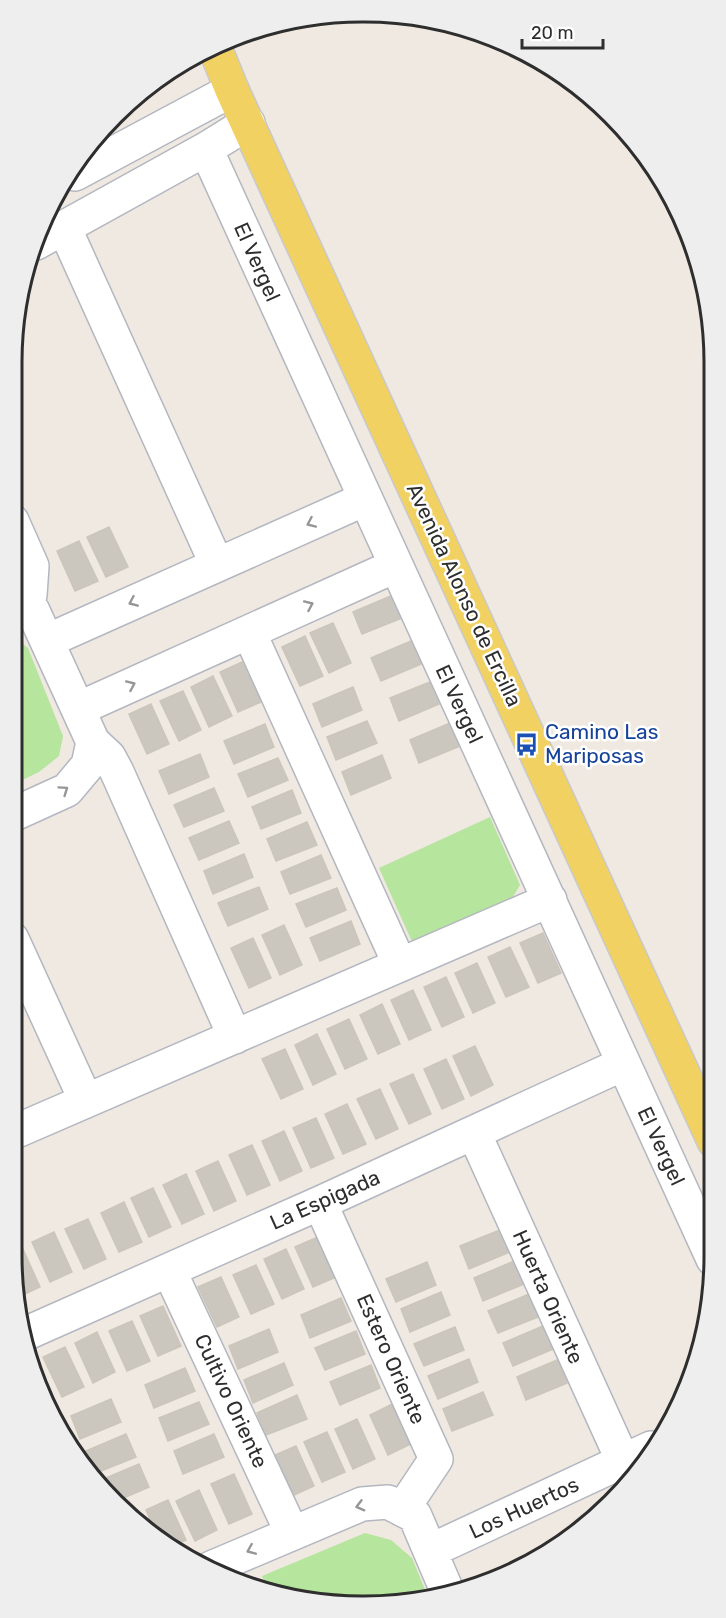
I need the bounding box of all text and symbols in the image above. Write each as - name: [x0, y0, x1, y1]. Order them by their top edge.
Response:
- scale bar: [522, 12, 603, 50]
- text: 20 m: [531, 22, 573, 44]
- street label: El Vergel: [229, 218, 286, 305]
- street label: Avenida Alonso de Ercilla: [402, 479, 527, 710]
- one-way arrow: [307, 515, 318, 527]
- one-way arrow: [129, 595, 140, 607]
- one-way arrow: [303, 600, 314, 612]
- street label: El Vergel: [430, 660, 489, 747]
- one-way arrow: [125, 680, 136, 692]
- place label: Camino Las Mariposas: [545, 719, 658, 768]
- bus stop icon: Camino Las Mariposas: [514, 731, 540, 757]
- one-way arrow: [58, 786, 69, 797]
- street label: El Vergel: [632, 1102, 691, 1189]
- street label: La Espigada: [266, 1164, 384, 1235]
- street label: Huerta Oriente: [508, 1226, 589, 1368]
- street label: Estero Oriente: [352, 1290, 431, 1428]
- street label: Cultivo Oriente: [189, 1330, 273, 1472]
- street label: Los Huertos: [465, 1471, 582, 1544]
- one-way arrow: [355, 1499, 366, 1511]
- one-way arrow: [247, 1543, 258, 1555]

